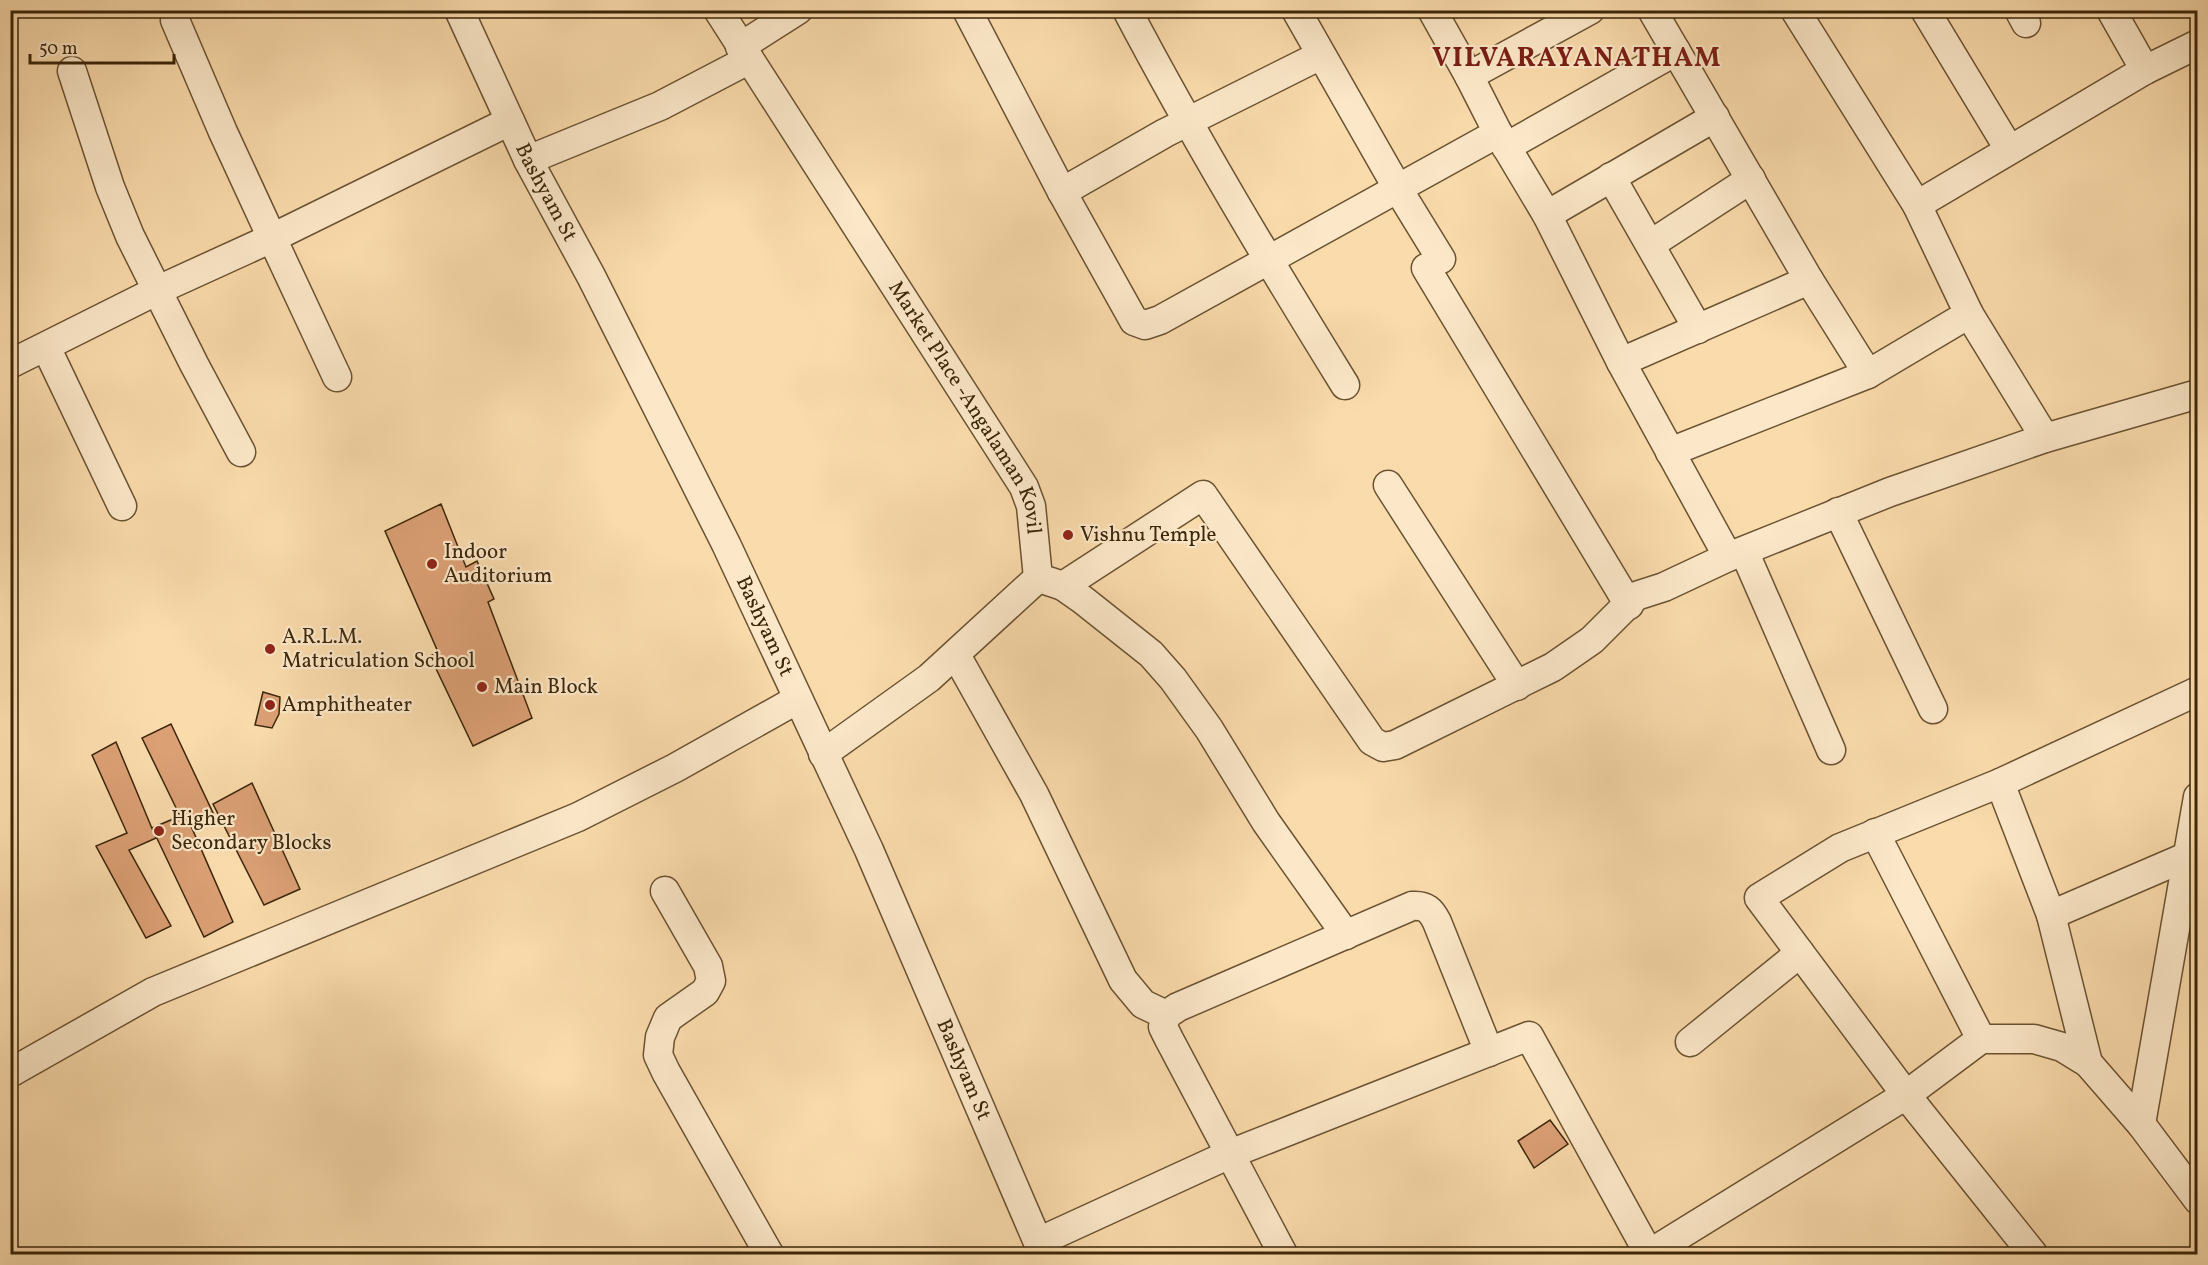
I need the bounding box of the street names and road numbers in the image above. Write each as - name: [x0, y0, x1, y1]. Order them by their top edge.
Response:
- street label: Bashyam St: [508, 138, 584, 247]
- street label: Market Place -Angalaman Kovil: [881, 276, 1048, 535]
- street label: Bashyam St: [728, 571, 800, 681]
- street label: Bashyam St: [929, 1014, 998, 1125]

